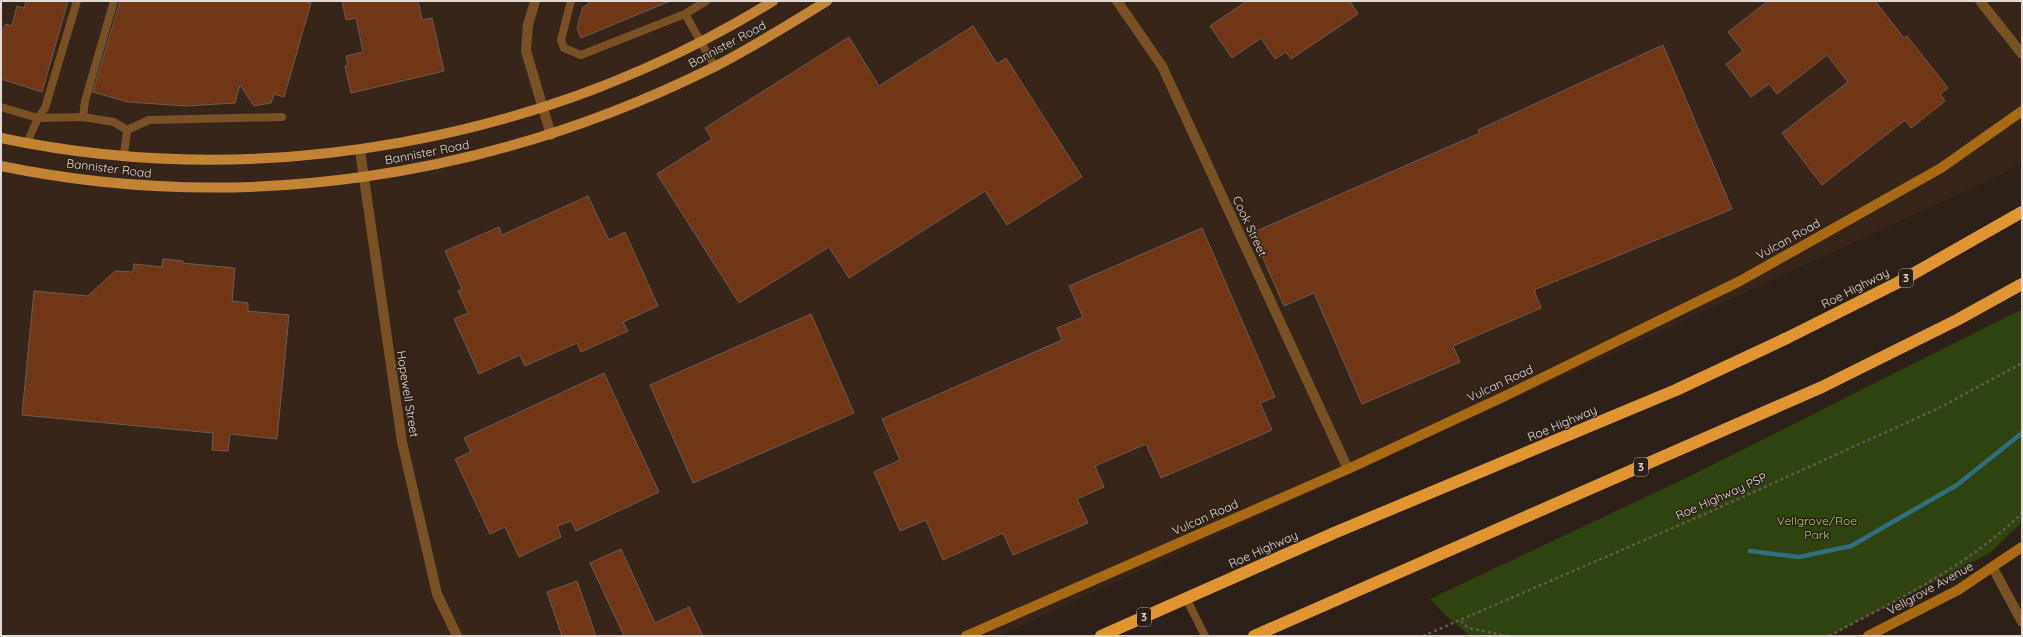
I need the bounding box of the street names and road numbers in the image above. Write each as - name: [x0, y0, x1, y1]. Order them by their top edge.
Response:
- street label: Bannister Road: [686, 17, 768, 71]
- street label: Bannister Road: [384, 136, 470, 168]
- street label: Bannister Road: [66, 155, 152, 181]
- street label: Cook Street: [1230, 193, 1270, 259]
- street label: Vulcan Road: [1753, 215, 1823, 263]
- street label: Roe Highway: [1819, 265, 1891, 311]
- road number: 3: [1899, 269, 1913, 287]
- street label: Hopewell Street: [394, 350, 422, 438]
- street label: Vulcan Road: [1465, 361, 1535, 405]
- street label: Roe Highway: [1525, 402, 1599, 444]
- road number: 3: [1634, 458, 1648, 476]
- street label: Roe Highway PSP: [1673, 469, 1769, 523]
- street label: Vulcan Road: [1170, 496, 1240, 538]
- street label: Roe Highway: [1226, 527, 1300, 571]
- street label: Vellgrove Avenue: [1884, 558, 1976, 618]
- road number: 3: [1137, 608, 1151, 626]

